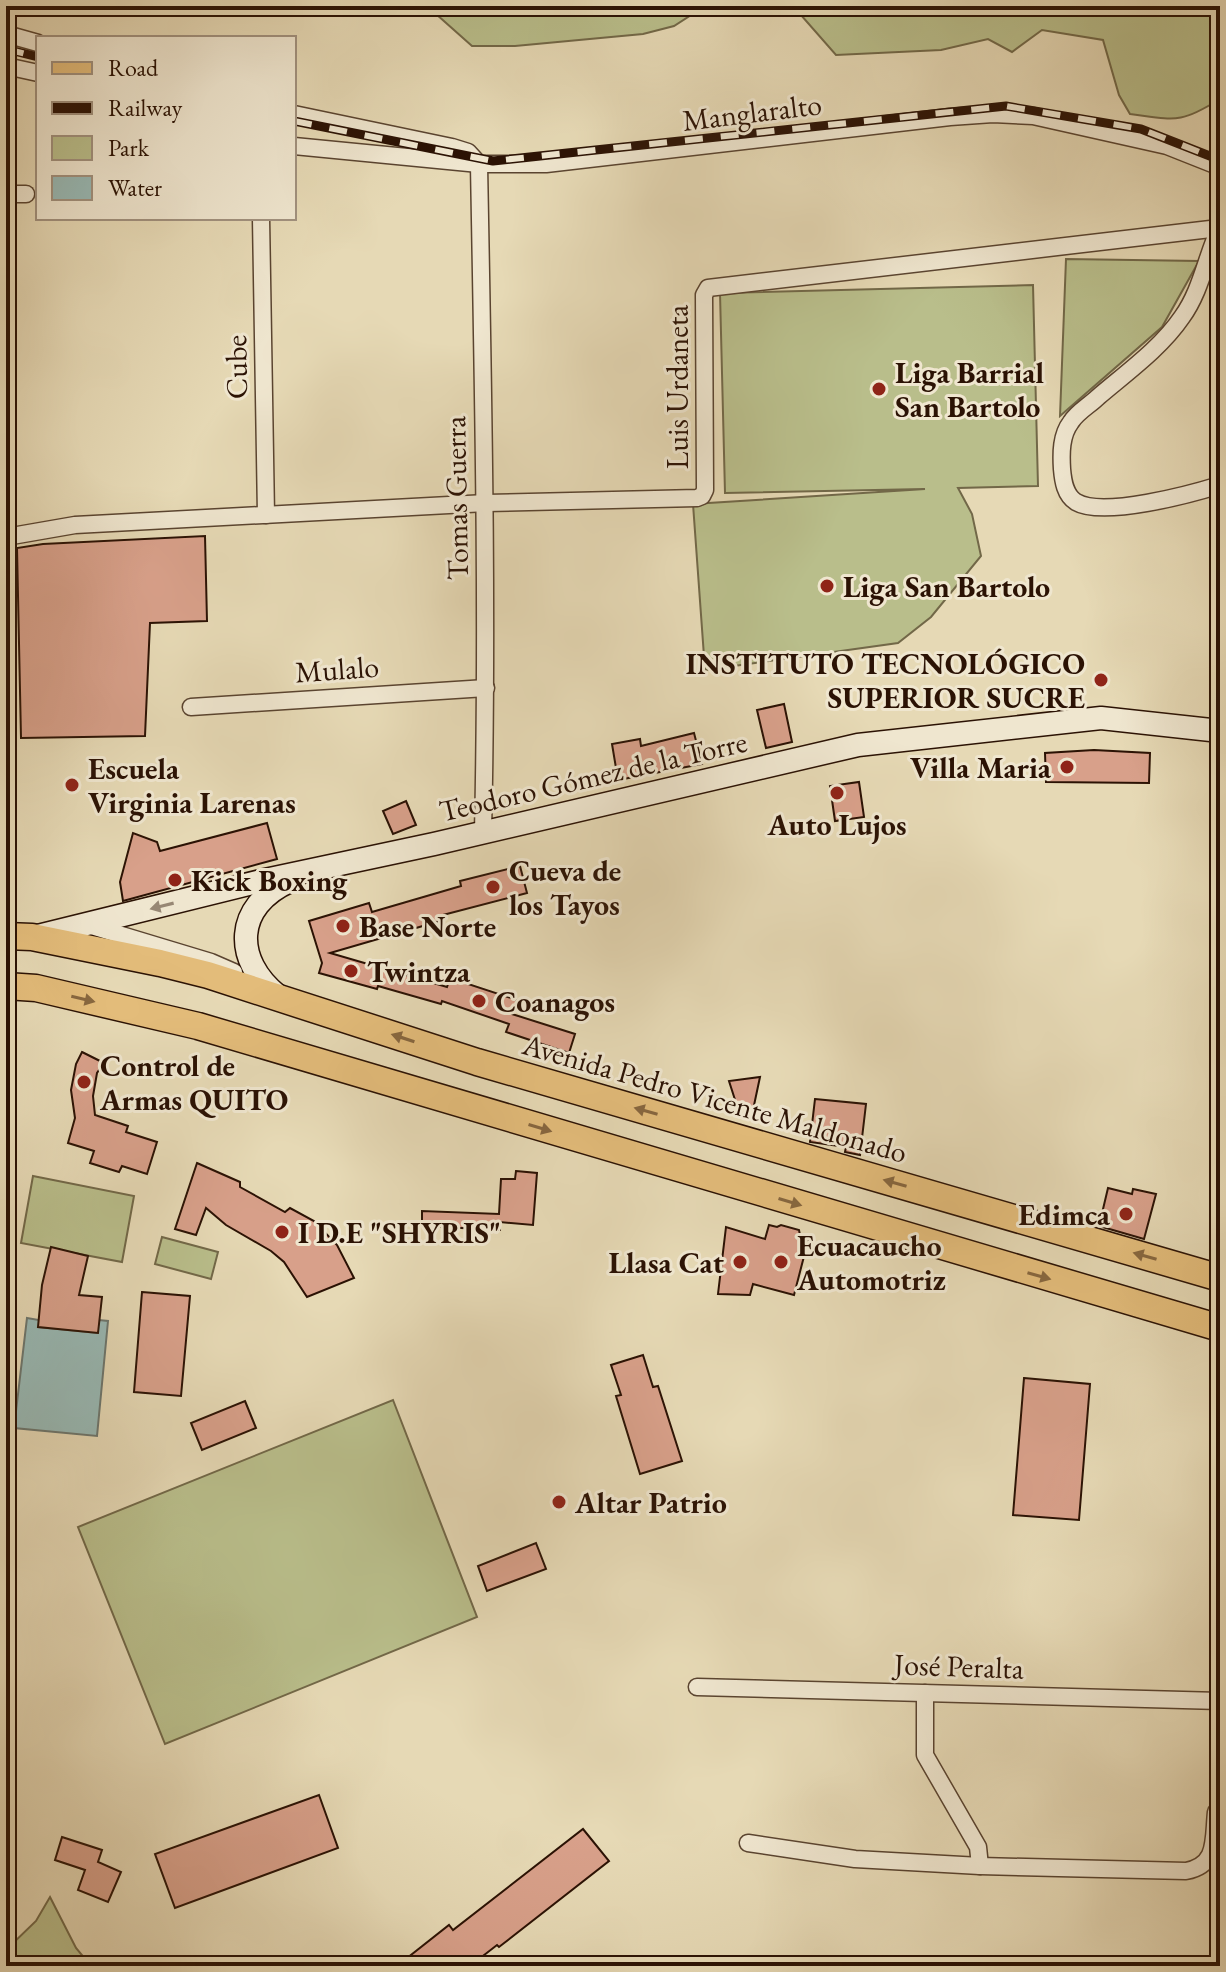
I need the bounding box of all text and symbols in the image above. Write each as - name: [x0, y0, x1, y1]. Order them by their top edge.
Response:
- legend: [36, 36, 296, 220]
- text: Road: [108, 52, 159, 83]
- street label: Manglaralto: [680, 84, 824, 140]
- text: Railway: [108, 92, 183, 123]
- text: Park: [108, 132, 150, 163]
- text: Water: [108, 172, 162, 203]
- street label: Luis Urdaneta: [658, 305, 697, 469]
- street label: Cube: [216, 335, 256, 399]
- place label: Liga Barrial San Bartolo: [895, 353, 1044, 426]
- marker: Liga Barrial San Bartolo: [870, 380, 888, 398]
- street label: Tomas Guerra: [435, 416, 477, 580]
- place label: Liga San Bartolo: [843, 567, 1050, 606]
- marker: Liga San Bartolo: [818, 577, 836, 595]
- place label: INSTITUTO TECNOLÓGICO SUPERIOR SUCRE: [686, 644, 1085, 717]
- street label: Mulalo: [294, 647, 380, 691]
- marker: INSTITUTO TECNOLÓGICO SUPERIOR SUCRE: [1092, 671, 1110, 689]
- street label: Teodoro Gómez de la Torre: [435, 722, 751, 830]
- place label: Villa Maria: [910, 748, 1052, 787]
- place label: Escuela Virginia Larenas: [88, 749, 296, 822]
- marker: Villa Maria: [1058, 758, 1076, 776]
- marker: Escuela Virginia Larenas: [63, 776, 81, 794]
- marker: Auto Lujos: [828, 784, 846, 802]
- place label: Auto Lujos: [766, 805, 907, 844]
- place label: Cueva de los Tayos: [509, 851, 621, 924]
- place label: Kick Boxing: [191, 861, 348, 900]
- marker: Kick Boxing: [166, 871, 184, 889]
- marker: Cueva de los Tayos: [484, 878, 502, 896]
- one-way arrow: [149, 900, 174, 912]
- place label: Base Norte: [359, 907, 496, 946]
- marker: Base Norte: [334, 917, 352, 935]
- place label: Twintza: [367, 952, 471, 991]
- marker: Twintza: [342, 962, 360, 980]
- place label: Coanagos: [495, 982, 615, 1021]
- marker: Coanagos: [470, 992, 488, 1010]
- one-way arrow: [70, 994, 95, 1006]
- street label: Avenida Pedro Vicente Maldonado: [517, 1024, 912, 1172]
- one-way arrow: [391, 1031, 415, 1043]
- place label: Control de Armas QUITO: [99, 1046, 288, 1119]
- marker: Control de Armas QUITO: [75, 1073, 93, 1091]
- one-way arrow: [633, 1104, 657, 1117]
- one-way arrow: [529, 1122, 553, 1135]
- one-way arrow: [883, 1177, 908, 1189]
- place label: Edimca: [1018, 1195, 1111, 1234]
- one-way arrow: [778, 1196, 802, 1209]
- marker: Edimca: [1117, 1205, 1135, 1223]
- place label: I D.E "SHYRIS": [298, 1213, 501, 1252]
- marker: I D.E "SHYRIS": [273, 1223, 291, 1241]
- place label: Ecuacaucho Automotriz: [796, 1226, 946, 1299]
- place label: Llasa Cat: [608, 1243, 725, 1282]
- one-way arrow: [1133, 1249, 1157, 1262]
- marker: Llasa Cat: [731, 1253, 749, 1271]
- marker: Ecuacaucho Automotriz: [772, 1253, 790, 1271]
- one-way arrow: [1027, 1270, 1052, 1282]
- place label: Altar Patrio: [574, 1483, 727, 1522]
- marker: Altar Patrio: [550, 1493, 568, 1511]
- street label: José Peralta: [890, 1644, 1025, 1688]

